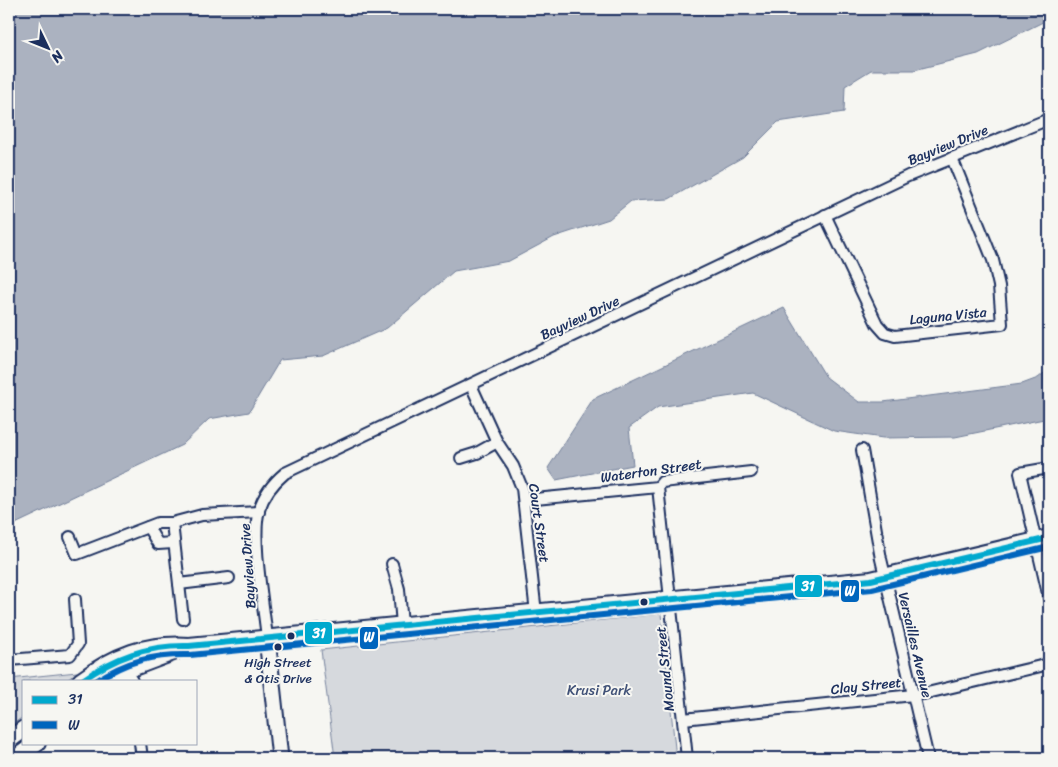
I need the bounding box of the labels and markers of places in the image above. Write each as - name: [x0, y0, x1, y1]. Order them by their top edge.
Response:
- unlabelled marker: [639, 597, 649, 607]
- unlabelled marker: [286, 631, 296, 641]
- marker: High Street & Otis Drive: [273, 642, 283, 652]
- place label: High Street & Otis Drive: [244, 651, 312, 690]

